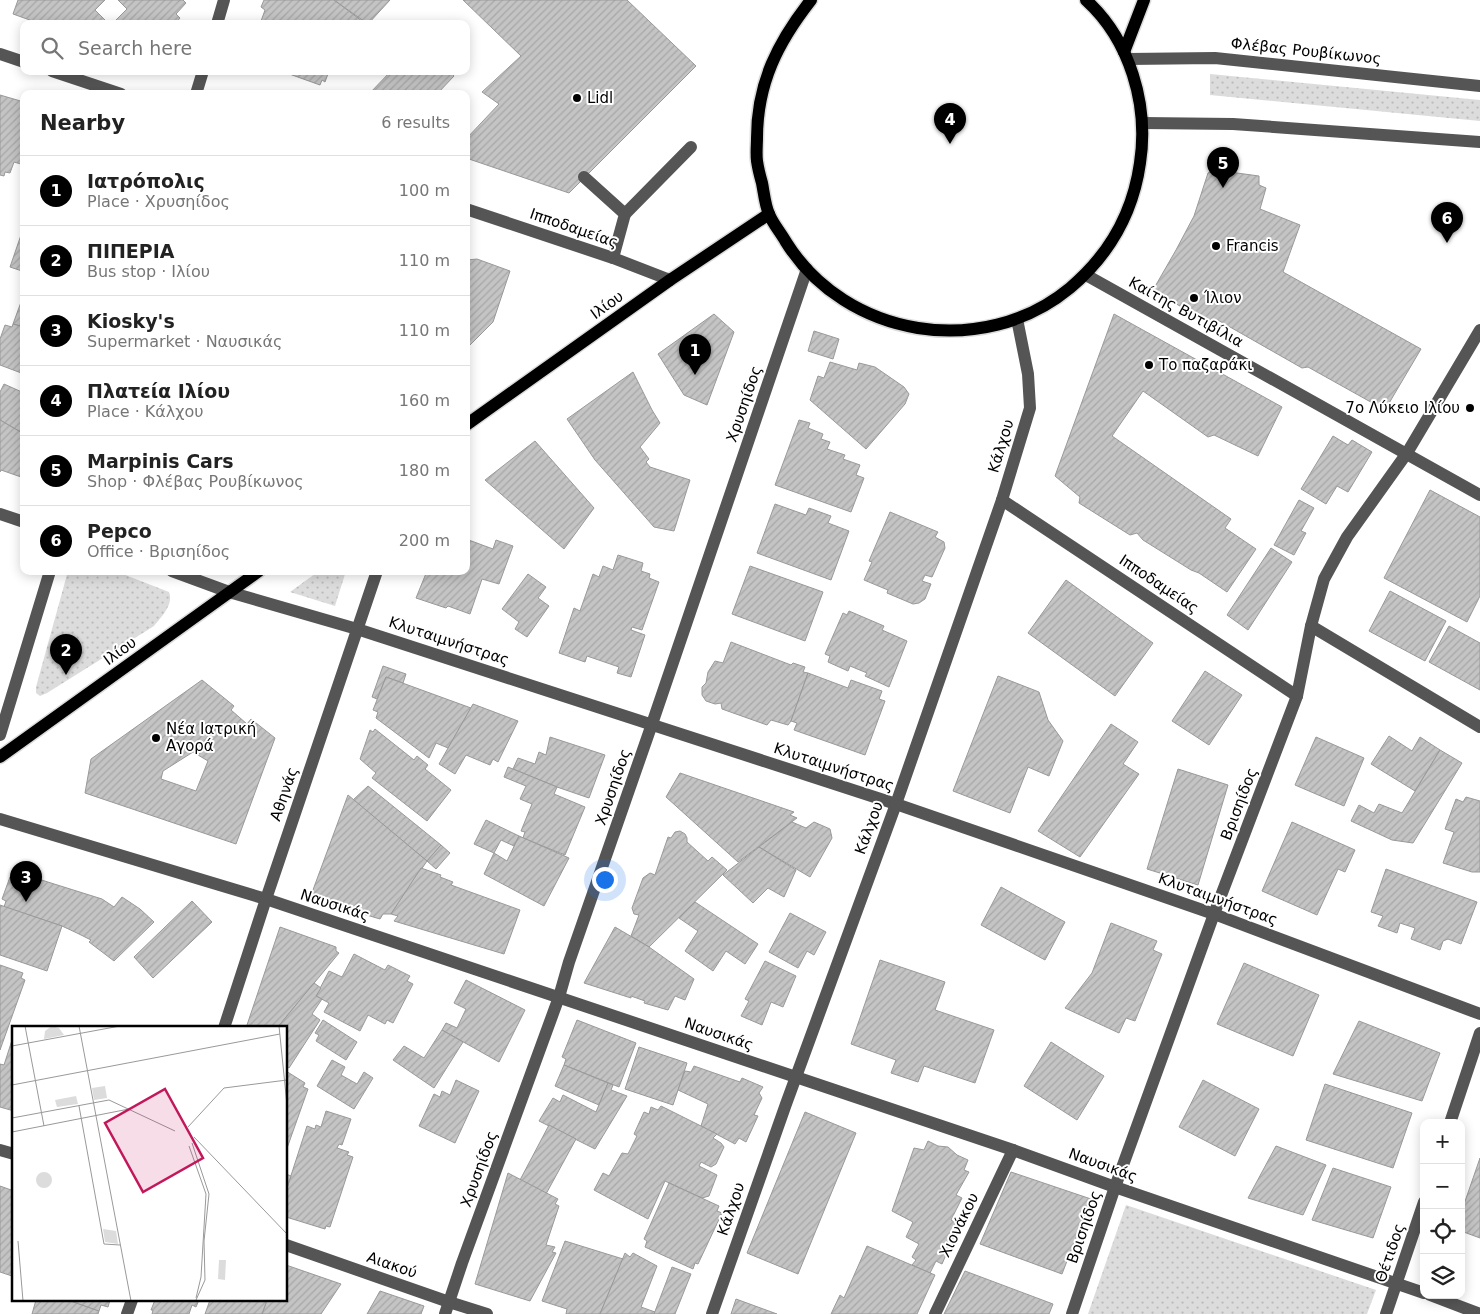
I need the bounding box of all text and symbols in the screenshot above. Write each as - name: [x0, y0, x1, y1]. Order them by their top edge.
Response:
- search box: [20, 20, 470, 75]
- icon: search: [38, 34, 66, 62]
- street label: Φλέβας Ρουβίκωνος: [1230, 34, 1382, 68]
- text: Search here: [78, 37, 192, 59]
- place label: Lidl: [587, 89, 613, 107]
- marker: Lidl: [571, 92, 583, 104]
- pin: 4: [934, 103, 966, 144]
- text: Nearby: [40, 111, 125, 135]
- text: 6 results: [381, 113, 450, 132]
- pin: 5: [1207, 147, 1239, 188]
- text: Ιατρόπολις: [87, 170, 205, 192]
- text: 1: [50, 181, 62, 200]
- text: 100 m: [399, 181, 450, 200]
- text: Place · Χρυσηίδος: [87, 192, 230, 211]
- pin: 6: [1431, 202, 1463, 243]
- street label: Ιπποδαμείας: [528, 204, 620, 252]
- place label: Francis: [1226, 237, 1279, 255]
- text: ΠΙΠΕΡΙΑ: [87, 240, 175, 262]
- marker: Francis: [1210, 240, 1222, 252]
- text: 2: [50, 251, 62, 270]
- text: 110 m: [399, 251, 450, 270]
- text: Bus stop · Ιλίου: [87, 262, 210, 281]
- street label: Καίτης Βυτιβίλια: [1125, 273, 1247, 351]
- street label: Ιλίου: [587, 287, 627, 323]
- place label: Ίλιον: [1203, 289, 1242, 307]
- marker: Ίλιον: [1188, 292, 1200, 304]
- text: Kiosky's: [87, 310, 175, 332]
- text: 3: [50, 321, 62, 340]
- text: 110 m: [399, 321, 450, 340]
- text: Supermarket · Ναυσικάς: [87, 332, 282, 351]
- pin: 1: [679, 334, 711, 375]
- place label: Το παζαράκι: [1158, 356, 1252, 374]
- marker: Το παζαράκι: [1143, 359, 1155, 371]
- street label: Χρυσηίδος: [723, 363, 765, 445]
- text: Πλατεία Ιλίου: [87, 380, 230, 402]
- text: 4: [50, 391, 62, 410]
- text: 160 m: [399, 391, 450, 410]
- place label: 7ο Λύκειο Ιλίου: [1345, 399, 1460, 417]
- text: Place · Κάλχου: [87, 402, 204, 421]
- marker: 7ο Λύκειο Ιλίου: [1464, 402, 1476, 414]
- street label: Κάλχου: [984, 417, 1018, 475]
- text: Marpinis Cars: [87, 450, 234, 472]
- text: 5: [50, 461, 62, 480]
- text: 180 m: [399, 461, 450, 480]
- text: Shop · Φλέβας Ρουβίκωνος: [87, 472, 304, 491]
- text: Pepco: [87, 520, 152, 542]
- text: 6: [50, 531, 62, 550]
- text: 200 m: [399, 531, 450, 550]
- text: Office · Βρισηίδος: [87, 542, 230, 561]
- street label: Ιπποδαμείας: [1116, 551, 1202, 617]
- street label: Κλυταιμνήστρας: [387, 613, 511, 669]
- street label: Ιλίου: [100, 633, 140, 669]
- pin: 2: [50, 634, 82, 675]
- place label: Νέα Ιατρική Αγορά: [166, 720, 256, 755]
- marker: Νέα Ιατρική Αγορά: [150, 732, 162, 744]
- street label: Κλυταιμνήστρας: [772, 739, 896, 795]
- street label: Χρυσηίδος: [592, 746, 634, 828]
- street label: Αθηνάς: [266, 765, 302, 823]
- street label: Βρισηίδος: [1217, 765, 1261, 843]
- street label: Κάλχου: [851, 799, 887, 857]
- pin: 3: [10, 861, 42, 902]
- your location: [592, 867, 618, 893]
- street label: Κλυταιμνήστρας: [1156, 869, 1280, 929]
- street label: Ναυσικάς: [298, 885, 372, 925]
- street label: Ναυσικάς: [682, 1014, 756, 1054]
- inset map: [12, 1026, 288, 1302]
- map controls: [1420, 1119, 1465, 1299]
- button: +: [1420, 1119, 1465, 1164]
- street label: Χρυσηίδος: [457, 1128, 501, 1210]
- street label: Ναυσικάς: [1066, 1144, 1140, 1186]
- button: −: [1420, 1164, 1465, 1209]
- street label: Κάλχου: [714, 1180, 748, 1238]
- street label: Βρισηίδος: [1063, 1188, 1105, 1266]
- street label: Χιονάκου: [936, 1190, 982, 1260]
- button: locate: [1420, 1209, 1465, 1254]
- street label: Θέτιδος: [1372, 1221, 1408, 1285]
- street label: Αιακού: [365, 1248, 419, 1282]
- button: layers: [1420, 1254, 1465, 1299]

